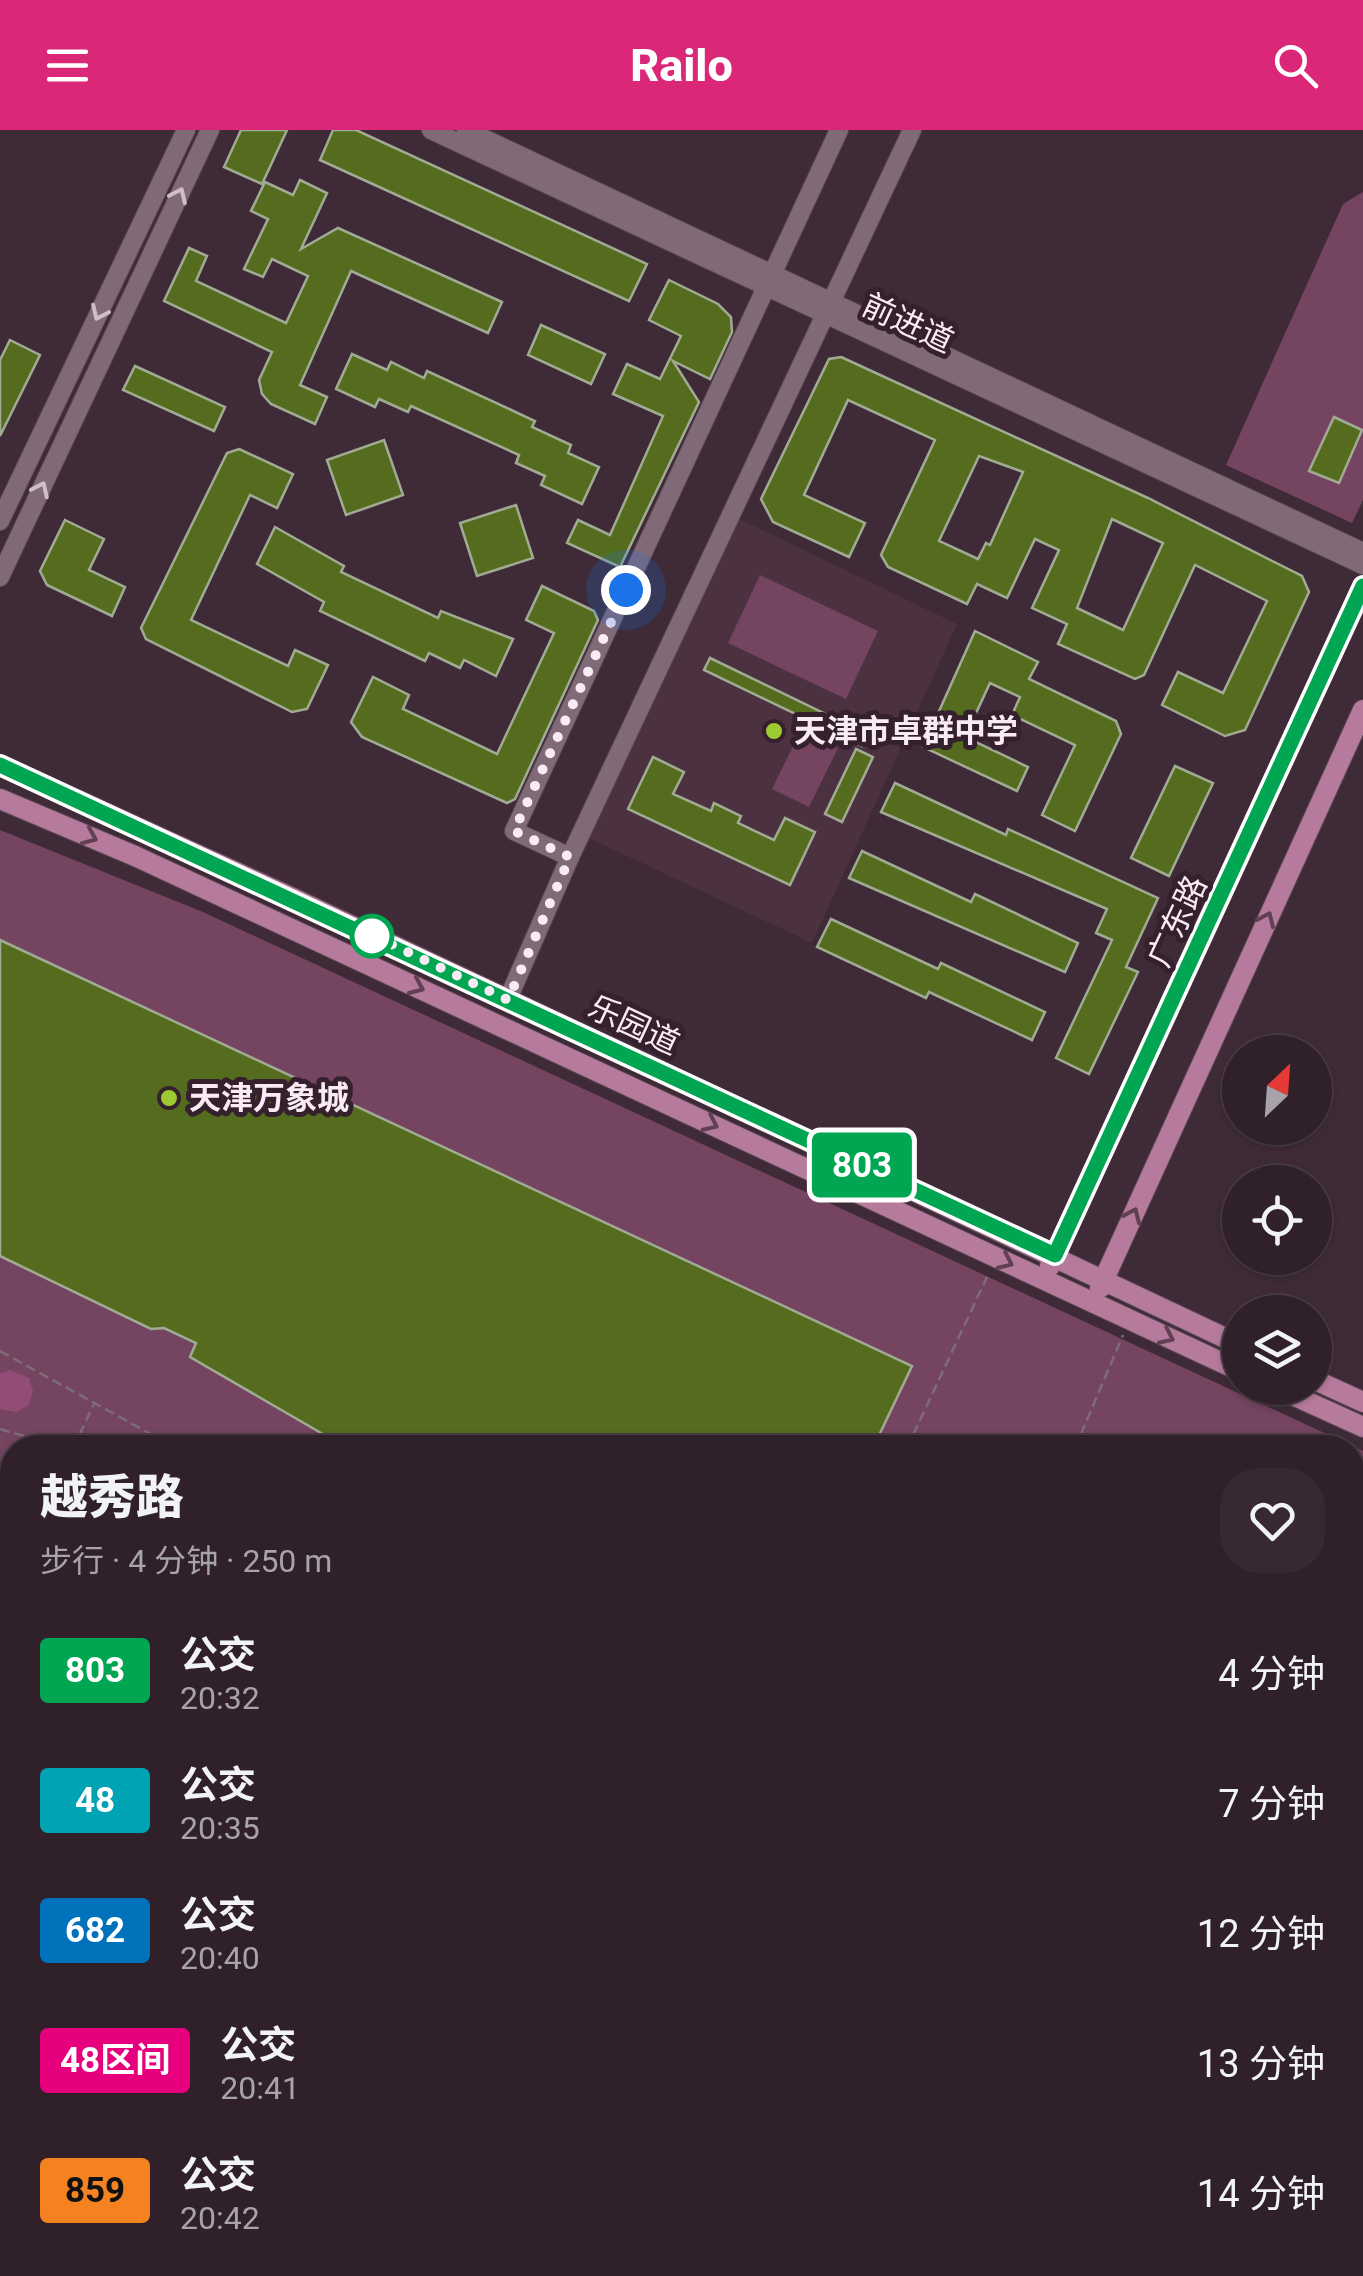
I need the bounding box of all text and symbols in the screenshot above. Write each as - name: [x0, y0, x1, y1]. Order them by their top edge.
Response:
- icon: menu: [40, 38, 95, 93]
- icon: search: [1268, 38, 1323, 93]
- text: Railo: [630, 39, 733, 92]
- one-way arrow: [167, 187, 187, 205]
- street label: 前进道: [856, 285, 960, 361]
- one-way arrow: [91, 303, 111, 321]
- one-way arrow: [29, 481, 49, 499]
- your location: [601, 565, 651, 615]
- place label: 天津市卓群中学: [794, 712, 1018, 750]
- marker: 天津市卓群中学: [763, 720, 785, 742]
- one-way arrow: [80, 825, 98, 845]
- street label: 广东路: [1139, 869, 1215, 973]
- one-way arrow: [1255, 911, 1275, 929]
- unlabelled marker: [351, 915, 393, 957]
- one-way arrow: [407, 975, 425, 995]
- street label: 乐园道: [582, 987, 686, 1063]
- north arrow: [1222, 1035, 1332, 1145]
- map controls: [1222, 1035, 1332, 1405]
- place label: 天津万象城: [189, 1079, 349, 1117]
- marker: 天津万象城: [158, 1087, 180, 1109]
- one-way arrow: [701, 1112, 719, 1132]
- line badge: 803: [804, 1132, 920, 1198]
- text: 803: [832, 1145, 892, 1186]
- button: locate: [1222, 1165, 1332, 1275]
- one-way arrow: [1121, 1207, 1141, 1225]
- one-way arrow: [996, 1250, 1014, 1270]
- button: layers: [1222, 1295, 1332, 1405]
- one-way arrow: [1156, 1325, 1174, 1345]
- button: heart: [1220, 1468, 1325, 1573]
- text: 越秀路: [40, 1469, 184, 1526]
- text: 步行 · 4 分钟 · 250 m: [40, 1542, 332, 1580]
- text: 公交: [180, 1633, 256, 1677]
- text: 803: [65, 1650, 125, 1691]
- text: 4 分钟: [1218, 1652, 1325, 1696]
- text: 20:32: [180, 1679, 260, 1717]
- text: 公交: [180, 1763, 256, 1807]
- text: 48: [75, 1780, 115, 1821]
- text: 7 分钟: [1218, 1782, 1325, 1826]
- text: 20:35: [180, 1809, 260, 1847]
- text: 公交: [180, 1893, 256, 1937]
- text: 682: [65, 1910, 125, 1951]
- text: 12 分钟: [1197, 1912, 1325, 1956]
- text: 20:40: [180, 1939, 260, 1977]
- text: 公交: [220, 2023, 296, 2067]
- text: 48区间: [60, 2040, 170, 2081]
- text: 13 分钟: [1197, 2042, 1325, 2086]
- text: 20:41: [220, 2069, 300, 2107]
- text: 公交: [180, 2153, 256, 2197]
- text: 859: [65, 2170, 125, 2211]
- text: 14 分钟: [1197, 2172, 1325, 2216]
- text: 20:42: [180, 2199, 260, 2237]

